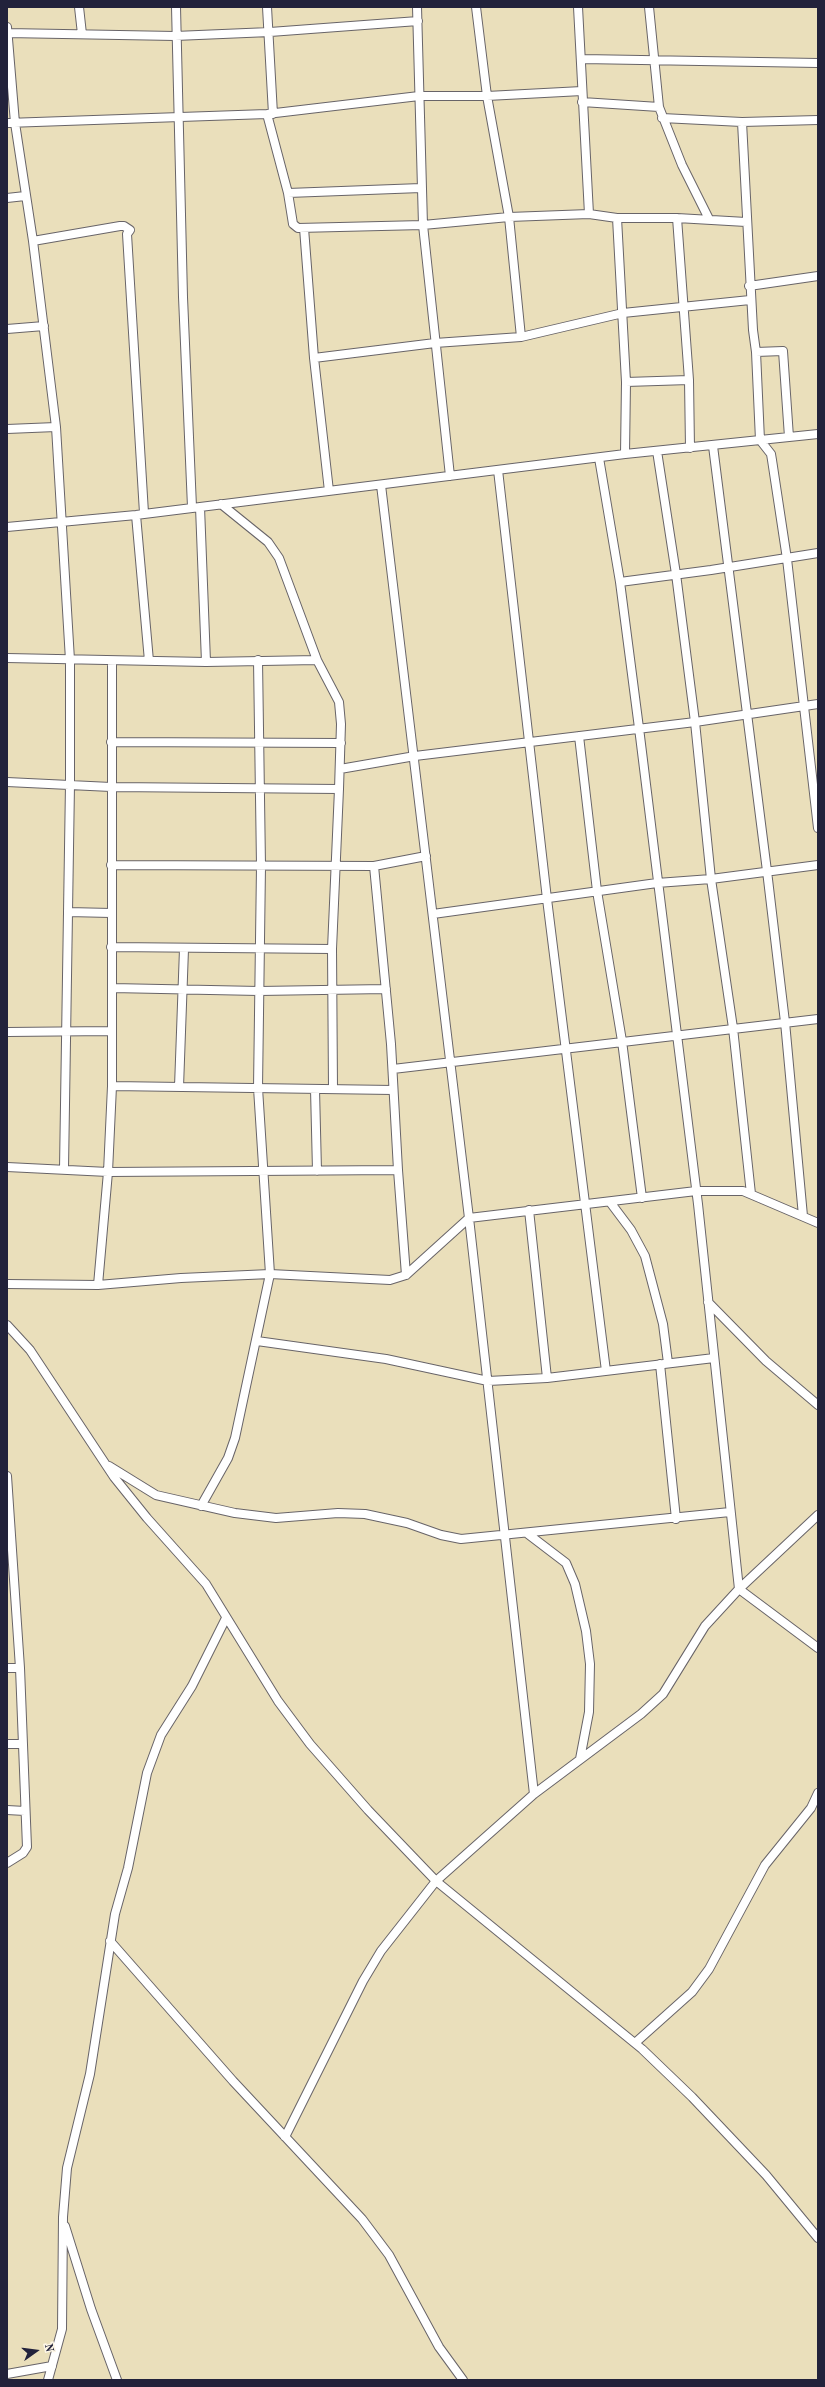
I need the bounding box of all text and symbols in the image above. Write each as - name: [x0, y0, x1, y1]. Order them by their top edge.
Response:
- north arrow: [16, 2331, 56, 2371]
- text: N: [42, 2343, 54, 2353]

